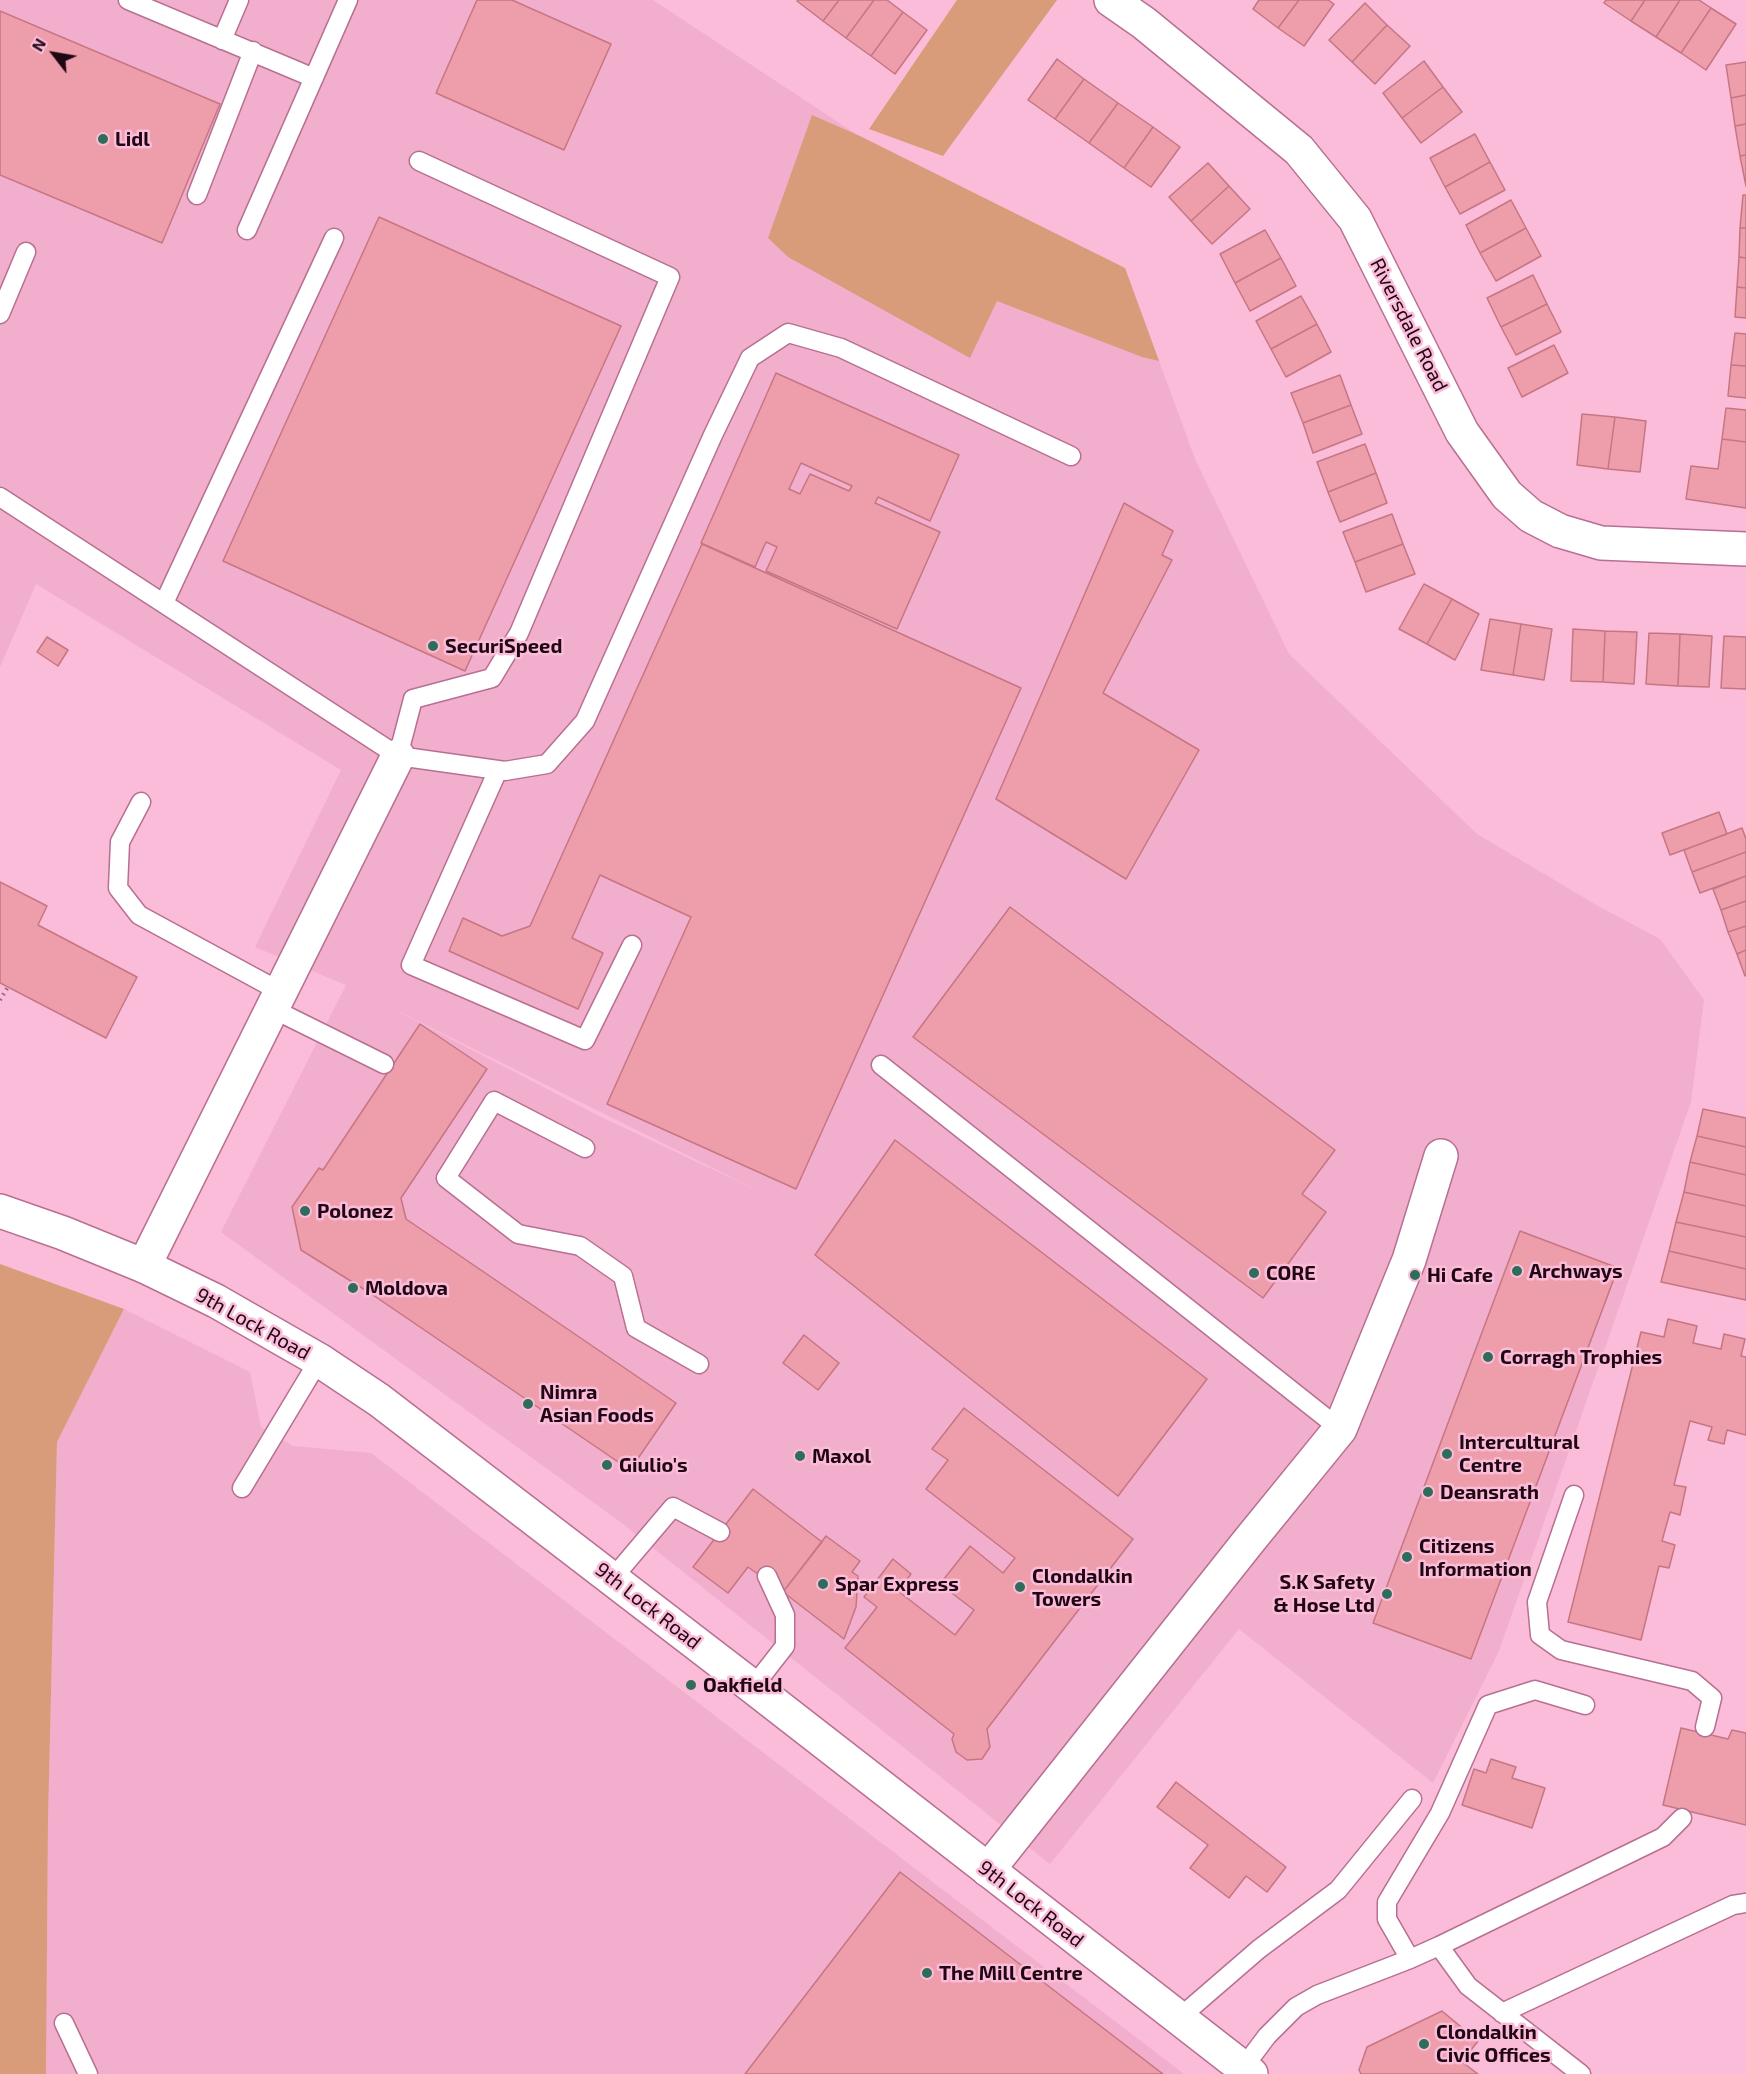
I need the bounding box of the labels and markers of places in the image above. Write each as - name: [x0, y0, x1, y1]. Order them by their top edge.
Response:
- place label: Lidl: [115, 127, 150, 151]
- marker: Lidl: [96, 132, 110, 146]
- place label: SecuriSpeed: [445, 634, 562, 658]
- marker: SecuriSpeed: [426, 639, 440, 653]
- place label: Polonez: [317, 1199, 393, 1223]
- marker: Polonez: [298, 1204, 312, 1218]
- place label: Archways: [1529, 1259, 1623, 1283]
- place label: CORE: [1266, 1261, 1316, 1285]
- place label: Hi Cafe: [1427, 1263, 1493, 1287]
- marker: Archways: [1510, 1264, 1524, 1278]
- marker: CORE: [1247, 1266, 1261, 1280]
- marker: Hi Cafe: [1408, 1268, 1422, 1282]
- place label: Moldova: [365, 1276, 448, 1300]
- marker: Moldova: [346, 1281, 360, 1295]
- place label: Corragh Trophies: [1500, 1345, 1662, 1369]
- marker: Corragh Trophies: [1481, 1350, 1495, 1364]
- place label: Nimra Asian Foods: [540, 1380, 654, 1427]
- marker: Nimra Asian Foods: [521, 1397, 535, 1411]
- place label: Intercultural Centre: [1459, 1430, 1580, 1477]
- place label: Maxol: [812, 1444, 871, 1468]
- marker: Intercultural Centre: [1440, 1447, 1454, 1461]
- marker: Maxol: [793, 1449, 807, 1463]
- place label: Giulio's: [619, 1453, 688, 1477]
- marker: Giulio's: [600, 1458, 614, 1472]
- place label: Deansrath: [1440, 1480, 1539, 1504]
- marker: Deansrath: [1421, 1485, 1435, 1499]
- place label: Citizens Information: [1419, 1534, 1532, 1581]
- marker: Citizens Information: [1400, 1550, 1414, 1564]
- place label: Clondalkin Towers: [1032, 1564, 1133, 1611]
- place label: S.K Safety & Hose Ltd: [1273, 1570, 1375, 1617]
- place label: Spar Express: [835, 1572, 959, 1596]
- marker: Spar Express: [816, 1577, 830, 1591]
- marker: Clondalkin Towers: [1013, 1580, 1027, 1594]
- marker: S.K Safety & Hose Ltd: [1380, 1587, 1394, 1601]
- place label: Oakfield: [703, 1673, 782, 1697]
- marker: Oakfield: [684, 1678, 698, 1692]
- place label: The Mill Centre: [939, 1961, 1083, 1985]
- marker: The Mill Centre: [920, 1966, 934, 1980]
- place label: Clondalkin Civic Offices: [1436, 2020, 1551, 2067]
- marker: Clondalkin Civic Offices: [1417, 2037, 1431, 2051]

